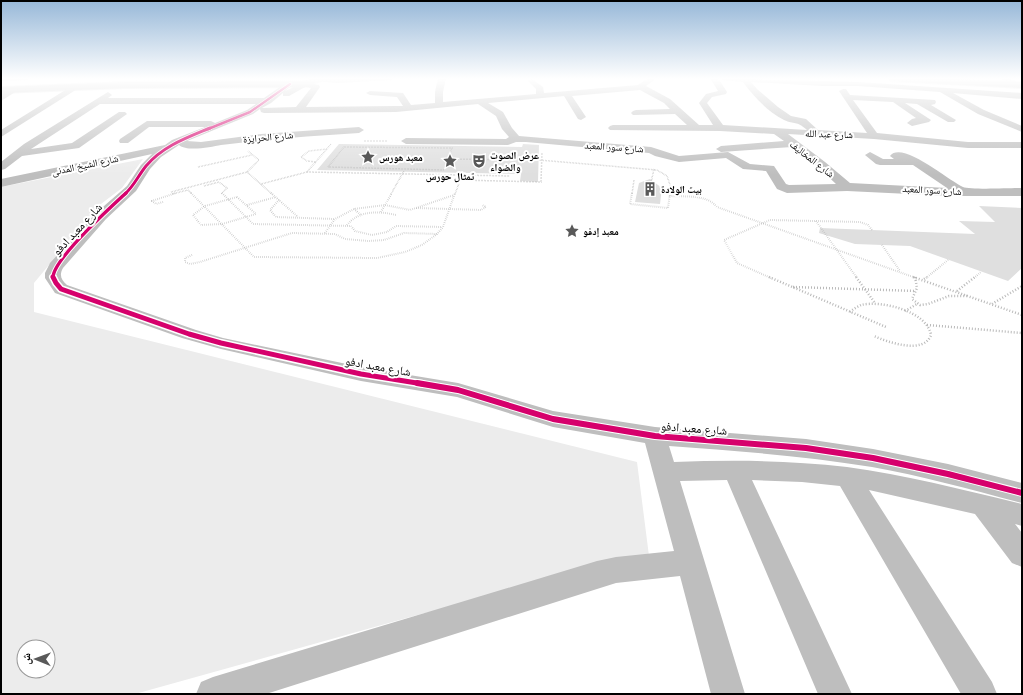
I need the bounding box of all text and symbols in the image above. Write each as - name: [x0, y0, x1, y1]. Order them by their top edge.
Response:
- street label: شارع عبد الله: [805, 127, 854, 141]
- street label: شارع الحرايزة: [242, 128, 294, 146]
- street label: شارع سور المعبد: [584, 138, 644, 156]
- street label: شارع المخاليف: [787, 138, 837, 181]
- place icon: معبد هورس: [360, 149, 376, 165]
- place label: عرض الصوت والضواء: [490, 149, 539, 174]
- street label: شارع الشيخ المدنى: [50, 151, 120, 178]
- place label: معبد هورس: [379, 151, 423, 164]
- place icon: تمثال حورس: [442, 153, 458, 169]
- theatre icon: عرض الصوت والضواء: [471, 153, 487, 169]
- place label: تمثال حورس: [426, 170, 475, 183]
- building icon: بيت الولادة: [642, 181, 658, 197]
- street label: شارع سور المعبد: [902, 182, 962, 198]
- place label: بيت الولادة: [661, 183, 702, 196]
- street label: شارع معبد ادفو: [49, 199, 106, 259]
- place icon: معبد إدفو: [564, 223, 580, 239]
- place label: معبد إدفو: [583, 225, 619, 238]
- street label: شارع معبد ادفو: [344, 353, 412, 380]
- street label: شارع معبد ادفو: [660, 418, 728, 439]
- north arrow: [16, 639, 56, 679]
- text: ش: [19, 653, 34, 665]

